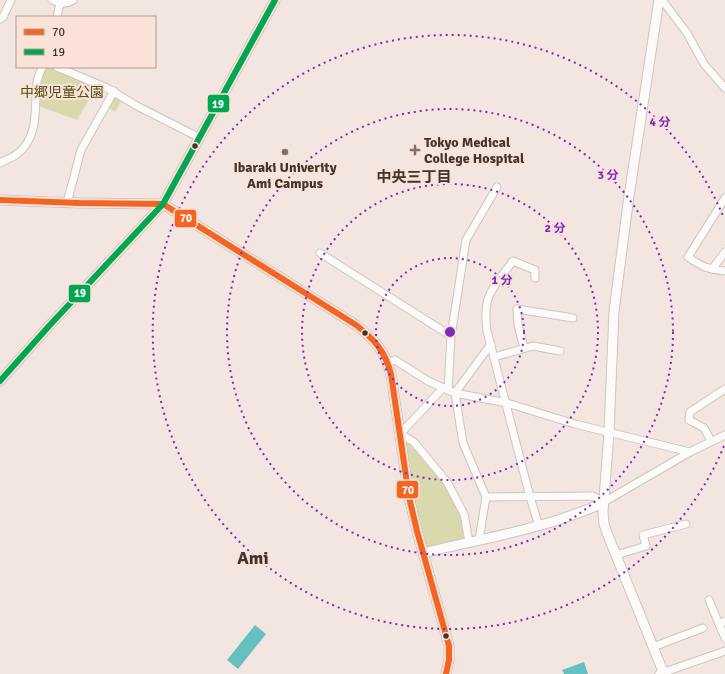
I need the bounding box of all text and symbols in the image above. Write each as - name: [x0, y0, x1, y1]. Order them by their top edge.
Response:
- legend: [16, 16, 156, 68]
- text: 70: [52, 25, 65, 40]
- text: 19: [52, 45, 65, 60]
- park label: 中郷児童公園: [20, 84, 104, 101]
- line badge: 19: [207, 94, 230, 113]
- text: 19: [212, 98, 224, 111]
- text: 4 分: [649, 115, 671, 130]
- place label: Tokyo Medical College Hospital: [424, 134, 525, 167]
- unlabelled marker: [190, 141, 200, 151]
- marker: Tokyo Medical College Hospital: [409, 144, 421, 156]
- marker: Ibaraki Univerity Ami Campus: [280, 147, 290, 157]
- place label: Ibaraki Univerity Ami Campus: [233, 159, 337, 192]
- district label: 中央三丁目: [376, 168, 452, 186]
- text: 3 分: [597, 168, 619, 183]
- line badge: 70: [174, 209, 197, 228]
- text: 70: [180, 212, 192, 225]
- text: 2 分: [544, 221, 566, 236]
- text: 1 分: [491, 273, 513, 288]
- line badge: 19: [68, 284, 91, 303]
- text: 19: [74, 287, 86, 300]
- centre of rings: [443, 325, 457, 339]
- unlabelled marker: [360, 328, 370, 338]
- line badge: 70: [396, 480, 419, 499]
- text: 70: [402, 484, 414, 497]
- district label: Ami: [237, 547, 269, 569]
- unlabelled marker: [441, 631, 451, 641]

